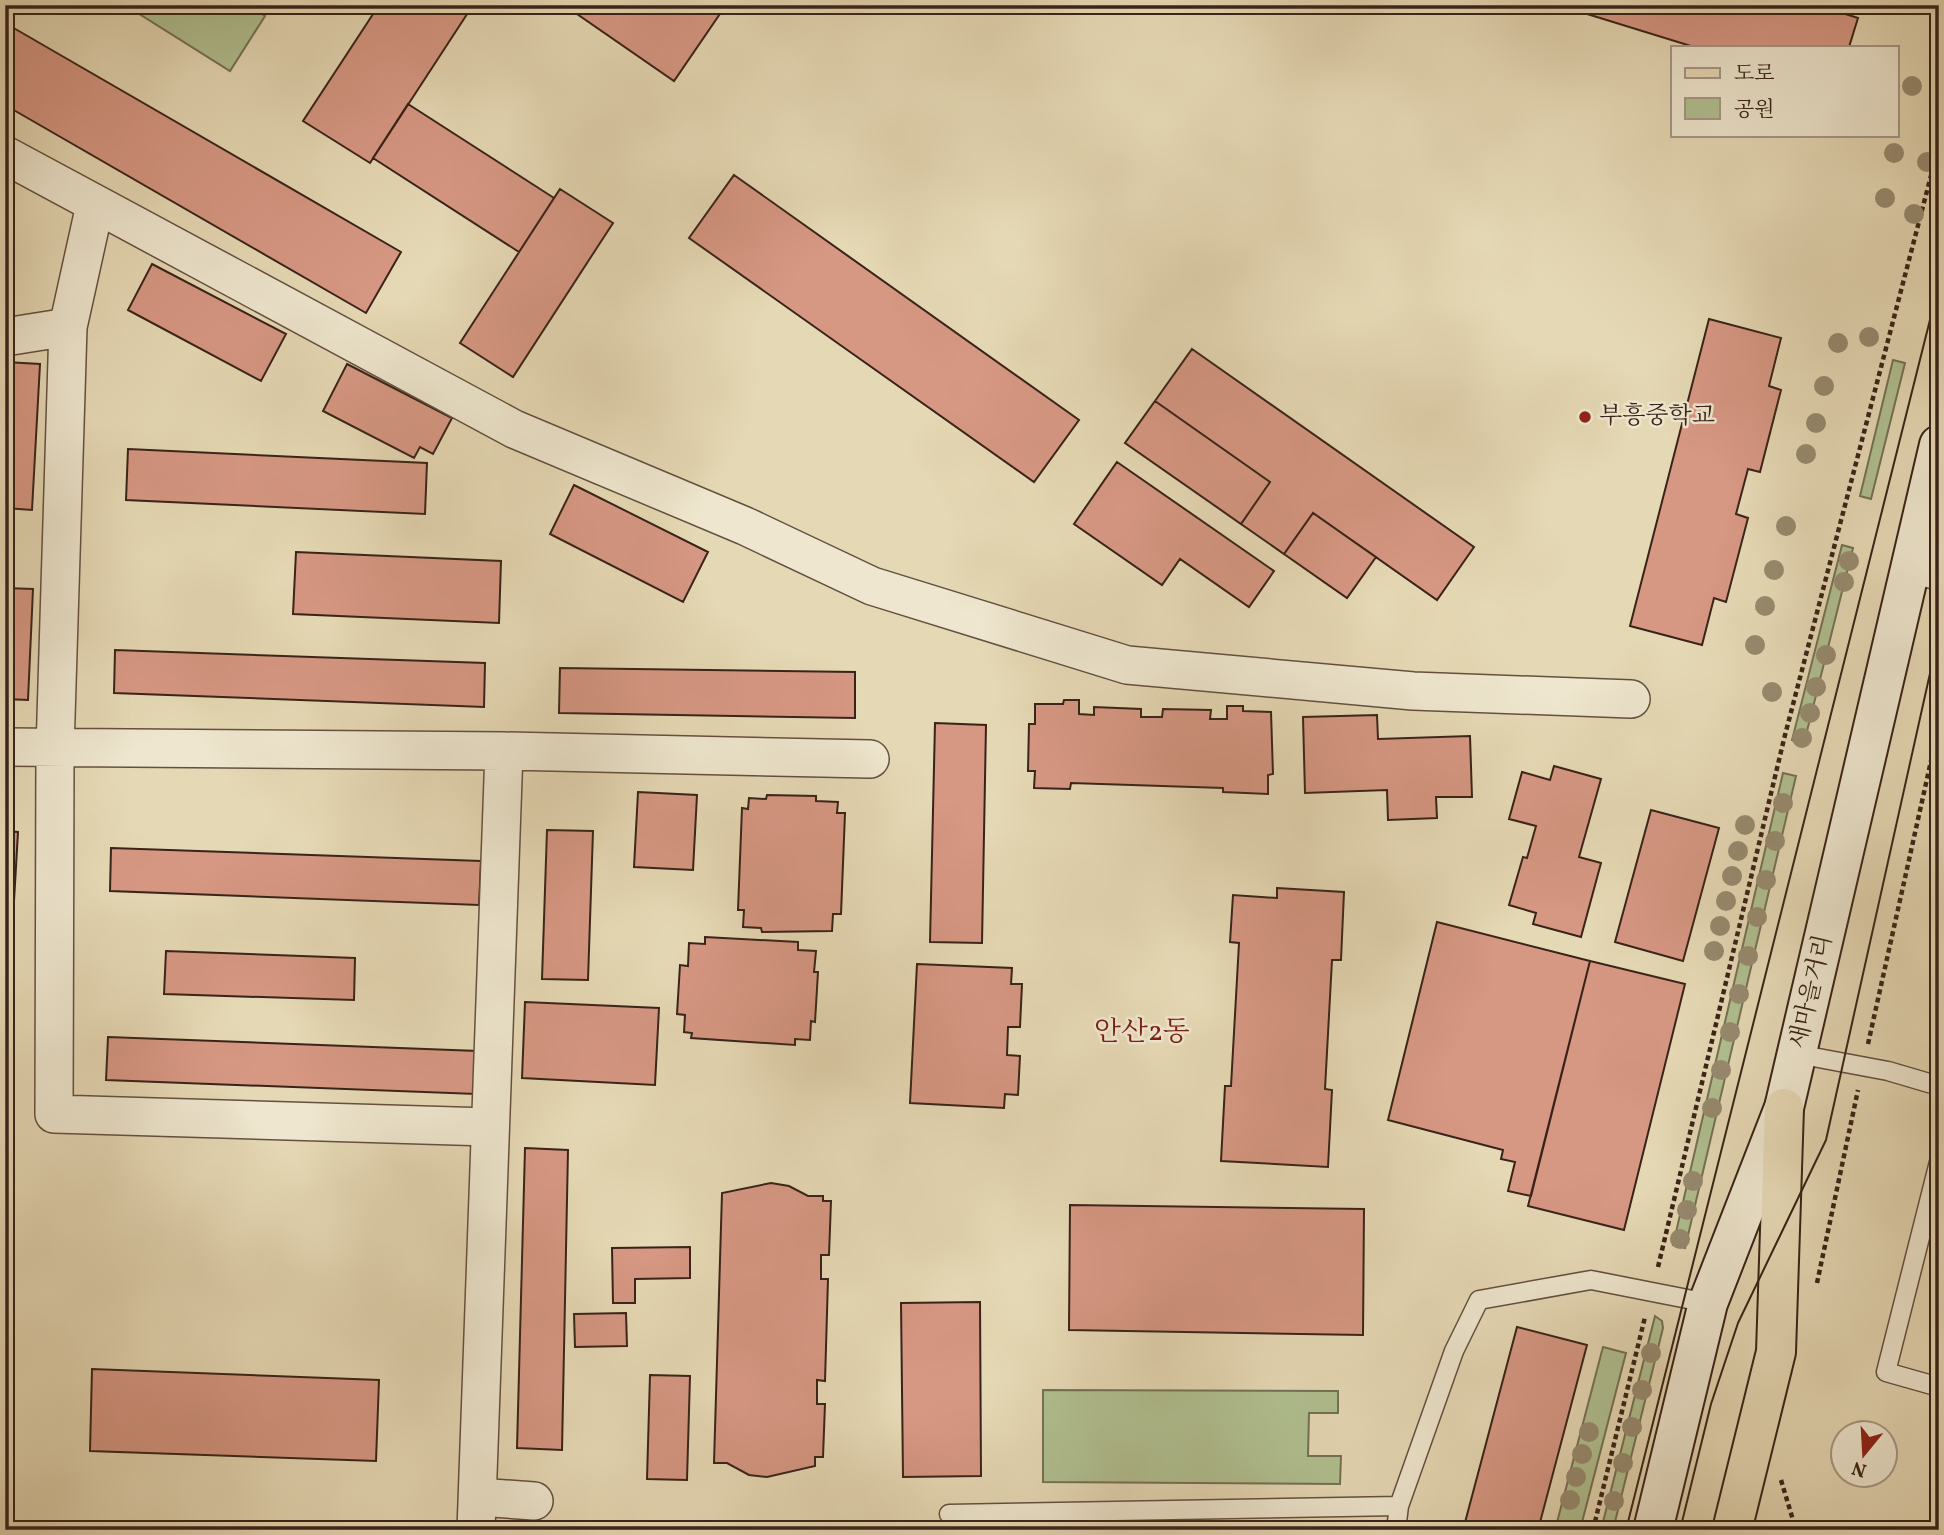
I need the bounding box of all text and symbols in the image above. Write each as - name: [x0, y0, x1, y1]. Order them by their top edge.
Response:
- legend: [1671, 46, 1898, 136]
- text: 도로: [1734, 60, 1775, 89]
- text: 공원: [1734, 96, 1775, 125]
- place label: 부흥중학교: [1599, 400, 1715, 434]
- marker: 부흥중학교: [1577, 409, 1593, 425]
- street label: 새마을거리: [1782, 932, 1842, 1052]
- district label: 안산2동: [1094, 1013, 1190, 1052]
- north arrow: [1828, 1420, 1898, 1490]
- text: N: [1849, 1454, 1870, 1483]

